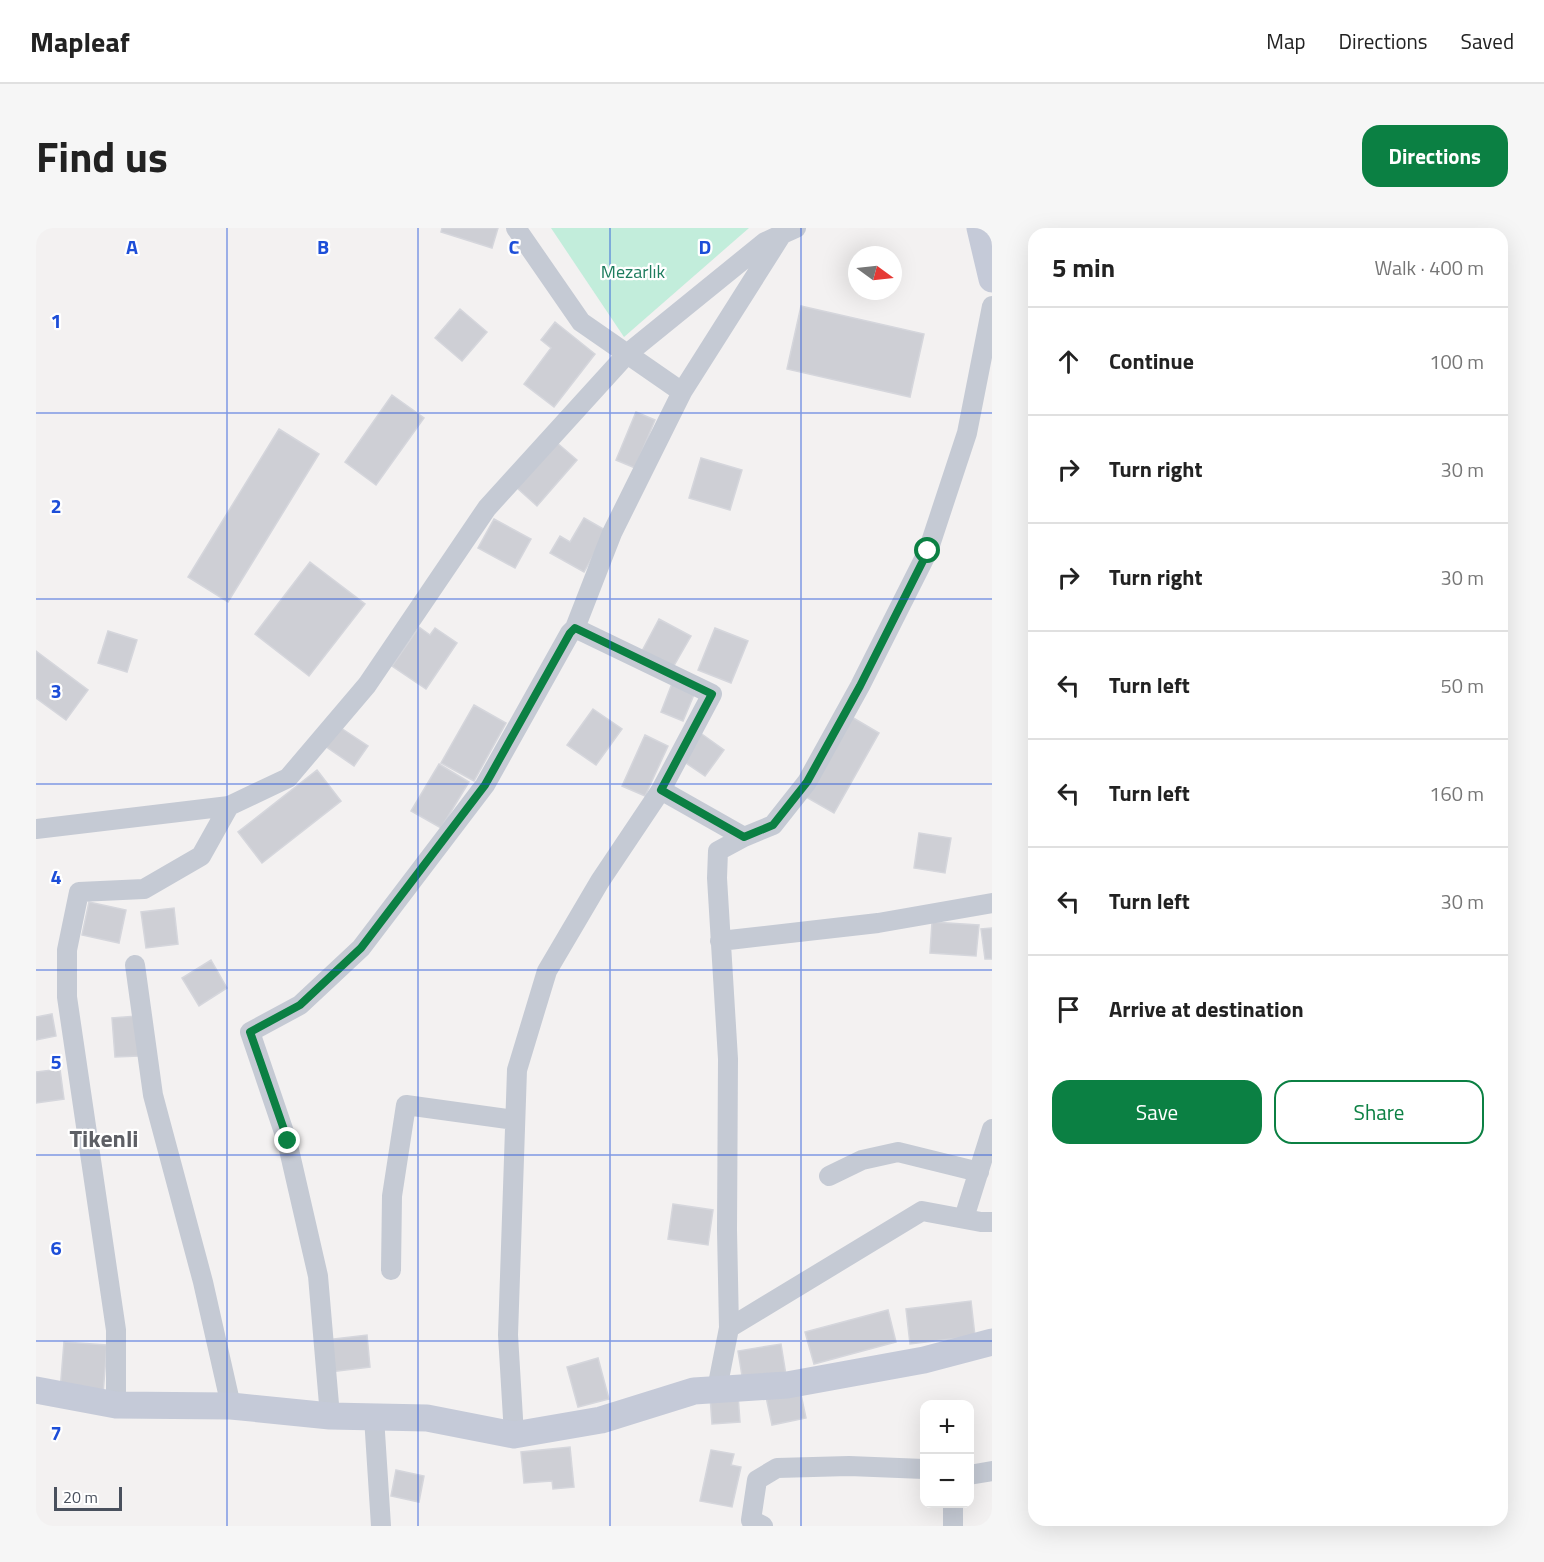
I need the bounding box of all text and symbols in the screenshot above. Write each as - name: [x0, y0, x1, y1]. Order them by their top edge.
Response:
- text: Mapleaf: [30, 20, 130, 63]
- text: Map: [1266, 25, 1306, 57]
- text: Directions: [1339, 25, 1428, 57]
- text: Saved: [1461, 25, 1514, 57]
- text: Find us: [36, 124, 168, 188]
- button: Directions: [1362, 125, 1508, 187]
- text: A: [126, 231, 138, 262]
- text: B: [317, 231, 329, 262]
- text: C: [509, 231, 520, 262]
- text: D: [699, 231, 711, 262]
- north arrow: [848, 246, 902, 300]
- text: 5 min: [1052, 248, 1115, 287]
- text: Walk · 400 m: [1375, 252, 1484, 283]
- park label: Mezarlık: [601, 258, 666, 285]
- text: 1: [50, 305, 62, 336]
- text: Continue: [1109, 344, 1194, 378]
- icon: ahead: [1052, 345, 1085, 378]
- text: 100 m: [1429, 346, 1484, 377]
- text: Turn right: [1109, 452, 1203, 486]
- icon: right: [1052, 453, 1085, 486]
- text: 30 m: [1440, 454, 1484, 485]
- text: 2: [50, 490, 62, 521]
- route start: [914, 537, 940, 563]
- text: Turn right: [1109, 560, 1203, 594]
- icon: right: [1052, 561, 1085, 594]
- text: 30 m: [1440, 562, 1484, 593]
- text: Turn left: [1109, 668, 1190, 702]
- icon: left: [1052, 669, 1085, 702]
- text: 50 m: [1440, 670, 1484, 701]
- text: 3: [50, 675, 62, 706]
- text: Turn left: [1109, 776, 1190, 810]
- icon: left: [1052, 777, 1085, 810]
- text: 160 m: [1429, 778, 1484, 809]
- text: 4: [50, 861, 62, 892]
- text: Turn left: [1109, 884, 1190, 918]
- icon: left: [1052, 885, 1085, 918]
- text: 30 m: [1440, 886, 1484, 917]
- text: Arrive at destination: [1109, 992, 1304, 1026]
- icon: arrive: [1052, 993, 1085, 1026]
- text: 5: [50, 1046, 62, 1077]
- button: Save: [1052, 1080, 1262, 1144]
- button: Share: [1274, 1080, 1484, 1144]
- district label: Tikenli: [69, 1120, 139, 1156]
- route end: [274, 1127, 300, 1153]
- text: 6: [50, 1232, 62, 1263]
- map controls: [920, 1400, 974, 1508]
- button: +: [920, 1400, 974, 1454]
- text: 7: [50, 1417, 62, 1448]
- button: −: [920, 1454, 974, 1508]
- scale bar: [54, 1484, 122, 1512]
- text: 20 m: [63, 1485, 98, 1509]

